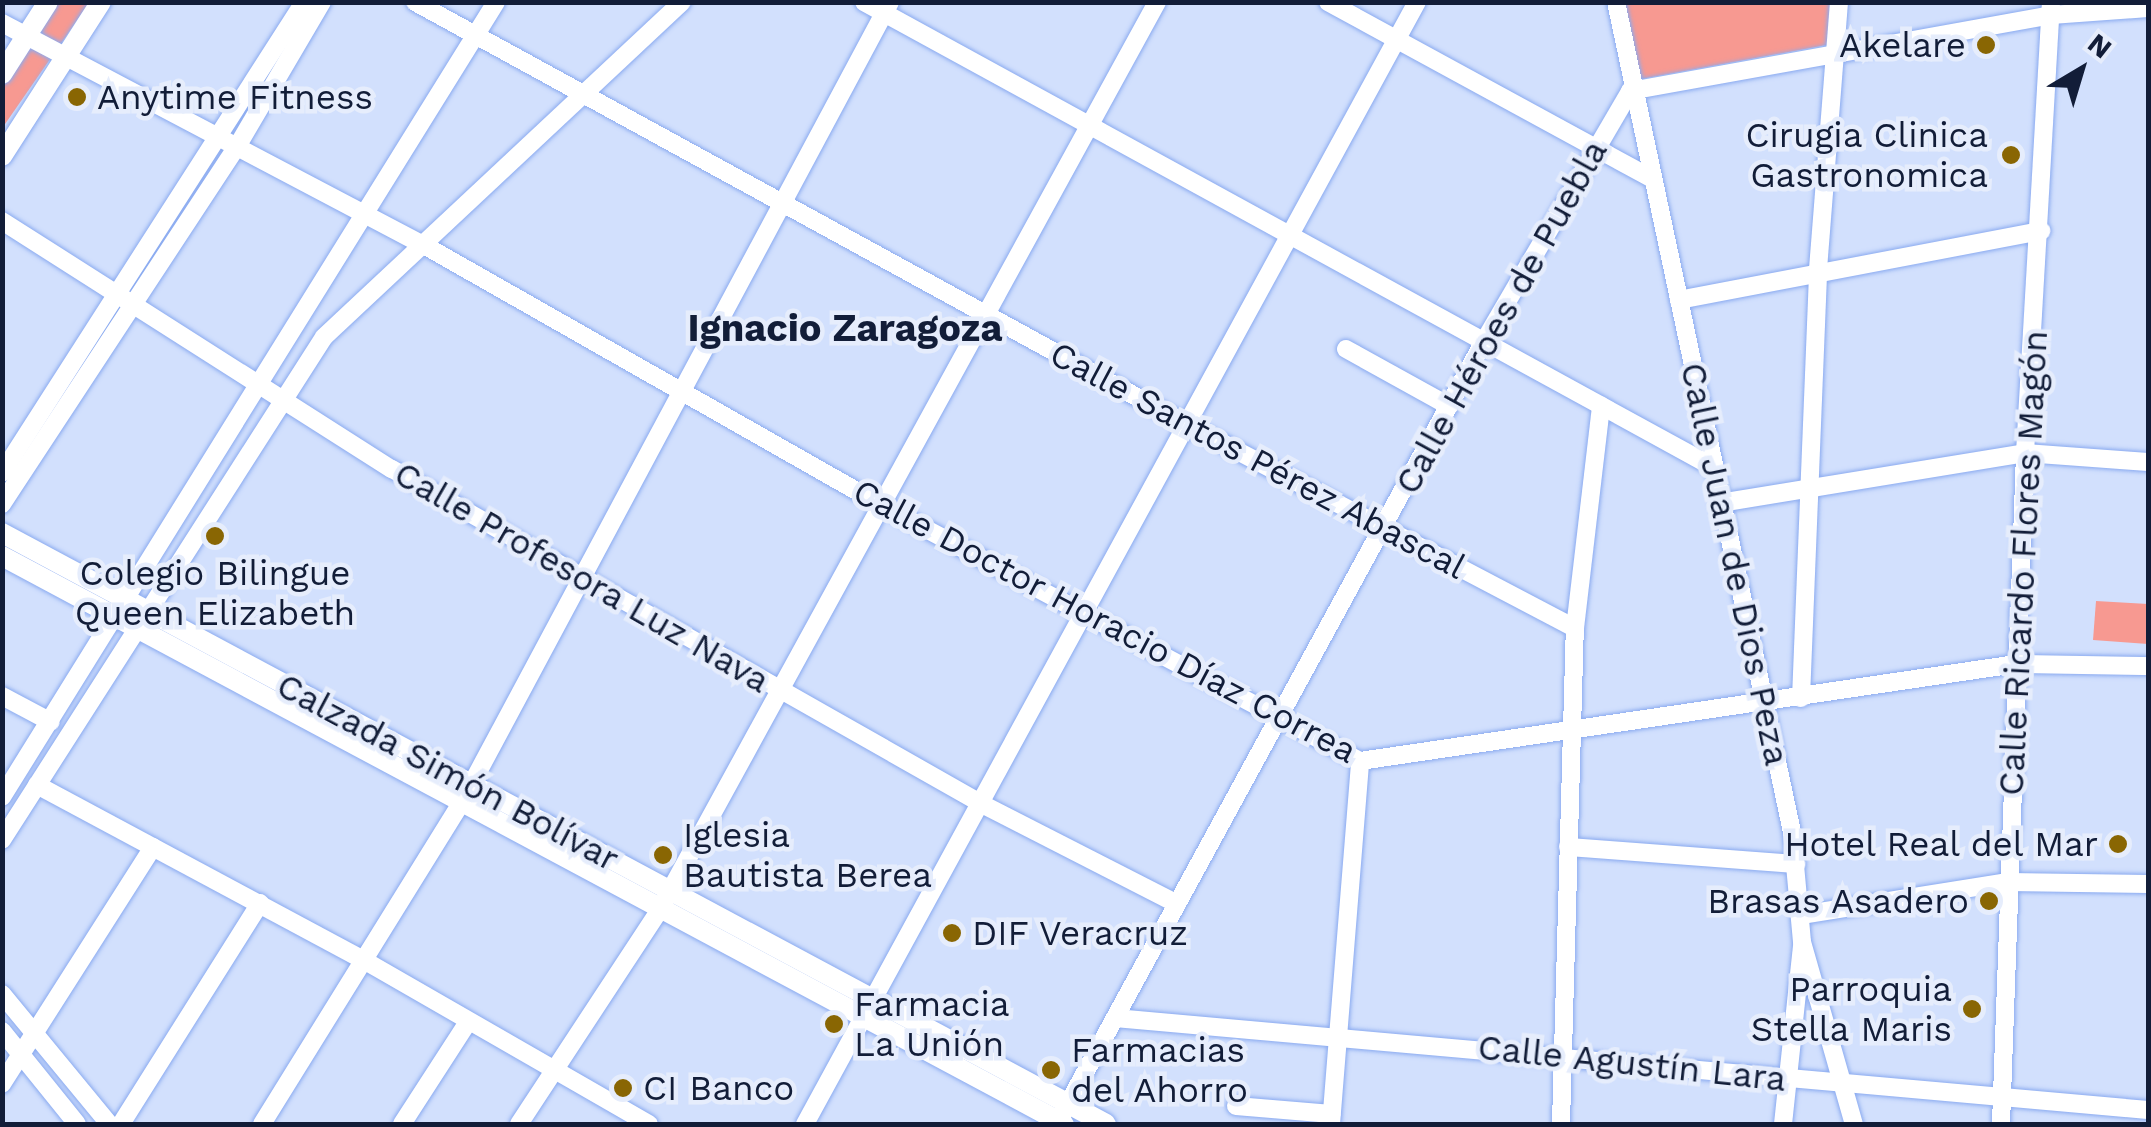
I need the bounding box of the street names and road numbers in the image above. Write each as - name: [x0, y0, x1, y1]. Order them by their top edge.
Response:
- street label: Calle Héroes de Puebla: [1386, 133, 1616, 501]
- street label: Calle Ricardo Flores Magón: [1990, 329, 2056, 797]
- street label: Calle Santos Pérez Abascal: [1042, 332, 1474, 588]
- street label: Calle Juan de Dios Peza: [1672, 358, 1798, 770]
- street label: Calle Profesora Luz Nava: [387, 452, 777, 702]
- street label: Calle Doctor Horacio Díaz Correa: [846, 470, 1364, 772]
- street label: Calzada Simón Bolívar: [270, 664, 626, 880]
- street label: Calle Agustín Lara: [1475, 1026, 1789, 1100]

